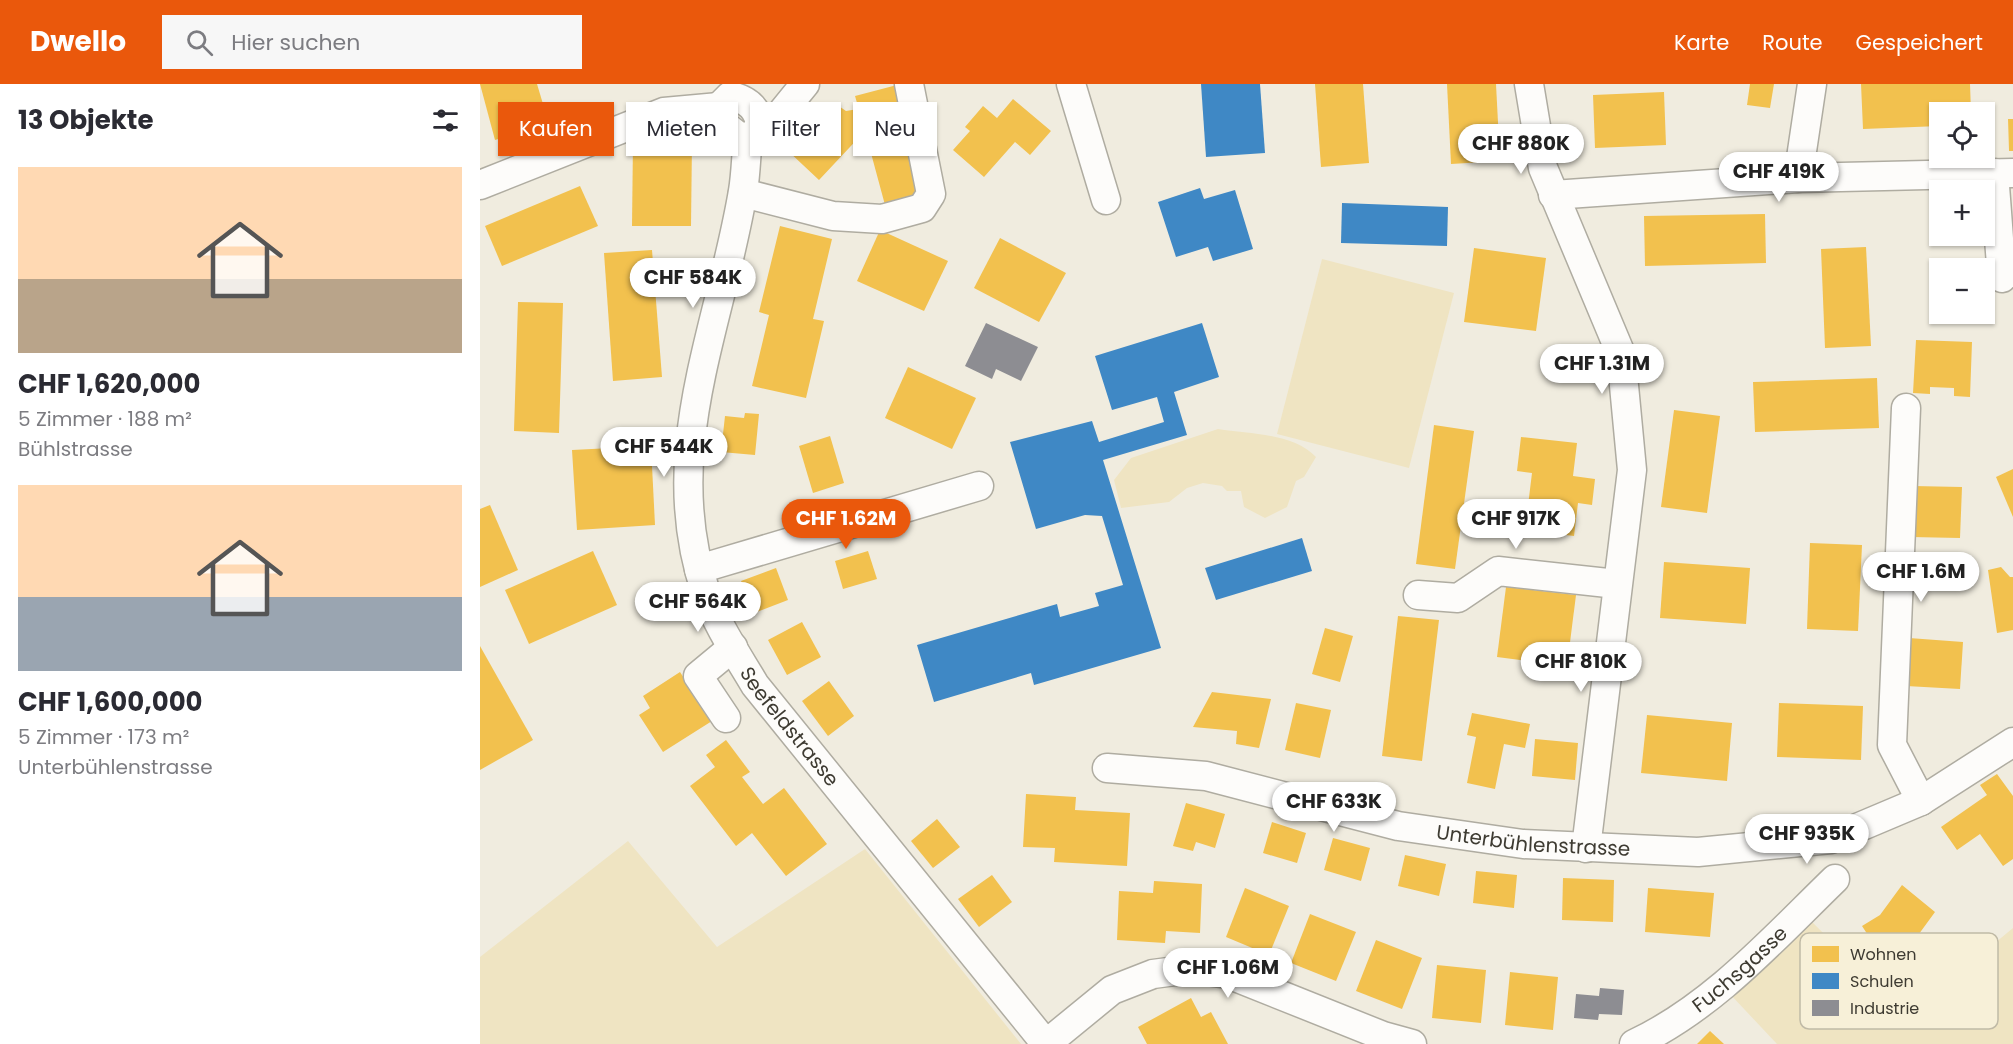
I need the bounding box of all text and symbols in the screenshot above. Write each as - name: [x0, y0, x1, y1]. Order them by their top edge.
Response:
- search box: [162, 15, 582, 69]
- text: Dwello: [30, 22, 126, 61]
- icon: search: [183, 26, 216, 59]
- text: Hier suchen: [231, 27, 360, 58]
- text: Karte: [1674, 28, 1729, 57]
- text: Route: [1762, 28, 1823, 57]
- text: Gespeichert: [1856, 28, 1983, 57]
- text: 13 Objekte: [18, 102, 153, 138]
- chip: Kaufen: [498, 102, 614, 156]
- chip: Mieten: [626, 102, 738, 156]
- chip: Filter: [750, 102, 841, 156]
- chip: Neu: [853, 102, 937, 156]
- map controls: [1929, 102, 1995, 324]
- button: locate: [1929, 102, 1995, 168]
- icon: filters: [429, 104, 462, 137]
- pin: CHF 880K: [1459, 124, 1583, 175]
- text: CHF 880K: [1472, 129, 1570, 157]
- pin: CHF 419K: [1717, 152, 1841, 203]
- text: CHF 419K: [1733, 157, 1825, 185]
- button: +: [1929, 180, 1995, 246]
- icon: home: [186, 206, 294, 314]
- pin: CHF 584K: [631, 258, 755, 309]
- button: −: [1929, 258, 1995, 324]
- text: CHF 584K: [644, 263, 742, 291]
- pin: CHF 1.31M: [1533, 344, 1671, 395]
- text: CHF 1.31M: [1554, 349, 1650, 377]
- text: CHF 1,620,000: [18, 366, 200, 402]
- text: 5 Zimmer · 188 m²: [18, 405, 192, 433]
- pin: CHF 544K: [602, 427, 726, 478]
- text: CHF 544K: [614, 432, 714, 460]
- text: Bühlstrasse: [18, 435, 133, 463]
- pin: CHF 1.62M: [777, 499, 915, 550]
- pin: CHF 917K: [1454, 499, 1578, 550]
- text: CHF 1.62M: [796, 504, 896, 532]
- text: CHF 917K: [1471, 504, 1561, 532]
- icon: home: [186, 524, 294, 632]
- pin: CHF 1.6M: [1859, 552, 1983, 603]
- text: CHF 1.6M: [1876, 557, 1966, 585]
- pin: CHF 564K: [636, 582, 760, 633]
- text: CHF 564K: [649, 587, 747, 615]
- pin: CHF 810K: [1519, 642, 1643, 693]
- text: CHF 810K: [1535, 647, 1627, 675]
- street label: Seefeldstrasse: [733, 661, 846, 792]
- text: CHF 1,600,000: [18, 684, 203, 720]
- text: 5 Zimmer · 173 m²: [18, 723, 189, 751]
- text: Unterbühlenstrasse: [18, 753, 213, 781]
- pin: CHF 633K: [1272, 782, 1396, 833]
- text: CHF 633K: [1286, 787, 1382, 815]
- pin: CHF 935K: [1745, 814, 1869, 865]
- street label: Unterbühlenstrasse: [1434, 818, 1631, 863]
- text: CHF 935K: [1759, 819, 1855, 847]
- street label: Fuchsgasse: [1686, 920, 1794, 1019]
- legend: [1800, 933, 1998, 1029]
- text: Wohnen: [1850, 943, 1917, 966]
- pin: CHF 1.06M: [1159, 948, 1297, 999]
- text: CHF 1.06M: [1177, 953, 1279, 981]
- text: Schulen: [1850, 970, 1914, 993]
- text: Industrie: [1850, 997, 1919, 1020]

